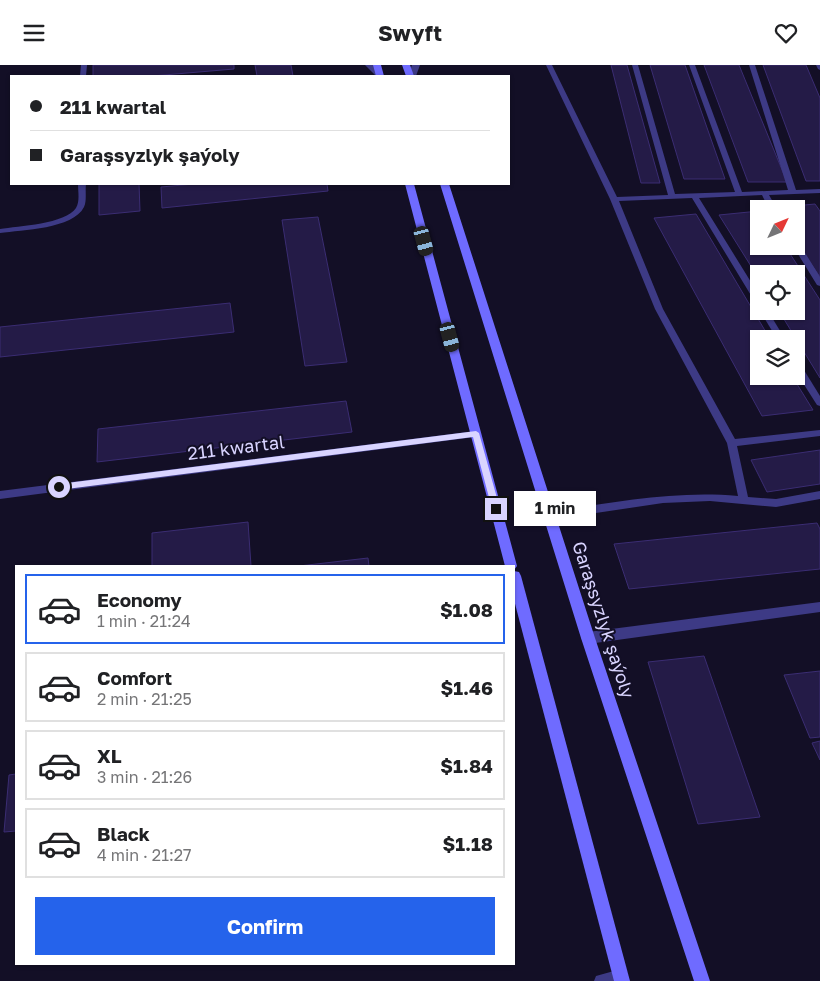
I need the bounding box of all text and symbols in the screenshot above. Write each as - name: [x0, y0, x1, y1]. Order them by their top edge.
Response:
- icon: menu: [20, 19, 48, 47]
- text: Swyft: [378, 19, 442, 46]
- icon: heart: [772, 19, 800, 47]
- text: 211 kwartal: [60, 95, 166, 118]
- text: Garaşsyzlyk şaýoly: [60, 143, 240, 166]
- north arrow: [750, 200, 805, 255]
- map controls: [750, 200, 805, 385]
- car: [412, 225, 435, 257]
- button: locate: [750, 265, 805, 320]
- car: [438, 321, 461, 353]
- button: layers: [750, 330, 805, 385]
- street label: 211 kwartal: [186, 430, 286, 464]
- route start: [48, 476, 70, 498]
- callout: 1 min: [514, 491, 596, 527]
- route end: [485, 498, 507, 520]
- text: 1 min: [535, 498, 575, 518]
- street label: Garaşsyzlyk şaýoly: [568, 538, 640, 701]
- icon: car: [37, 587, 82, 632]
- text: Economy: [97, 588, 182, 611]
- text: $1.08: [440, 598, 493, 621]
- text: 1 min · 21:24: [97, 611, 191, 631]
- icon: car: [37, 665, 82, 710]
- text: Comfort: [97, 666, 172, 689]
- text: $1.46: [440, 676, 493, 699]
- text: 2 min · 21:25: [97, 689, 192, 709]
- icon: car: [37, 743, 82, 788]
- text: XL: [97, 744, 122, 767]
- text: $1.84: [440, 754, 493, 777]
- text: 3 min · 21:26: [97, 767, 192, 787]
- icon: car: [37, 821, 82, 866]
- text: Black: [97, 822, 150, 845]
- text: $1.18: [442, 832, 493, 855]
- text: 4 min · 21:27: [97, 845, 191, 865]
- button: Confirm: [35, 897, 495, 955]

